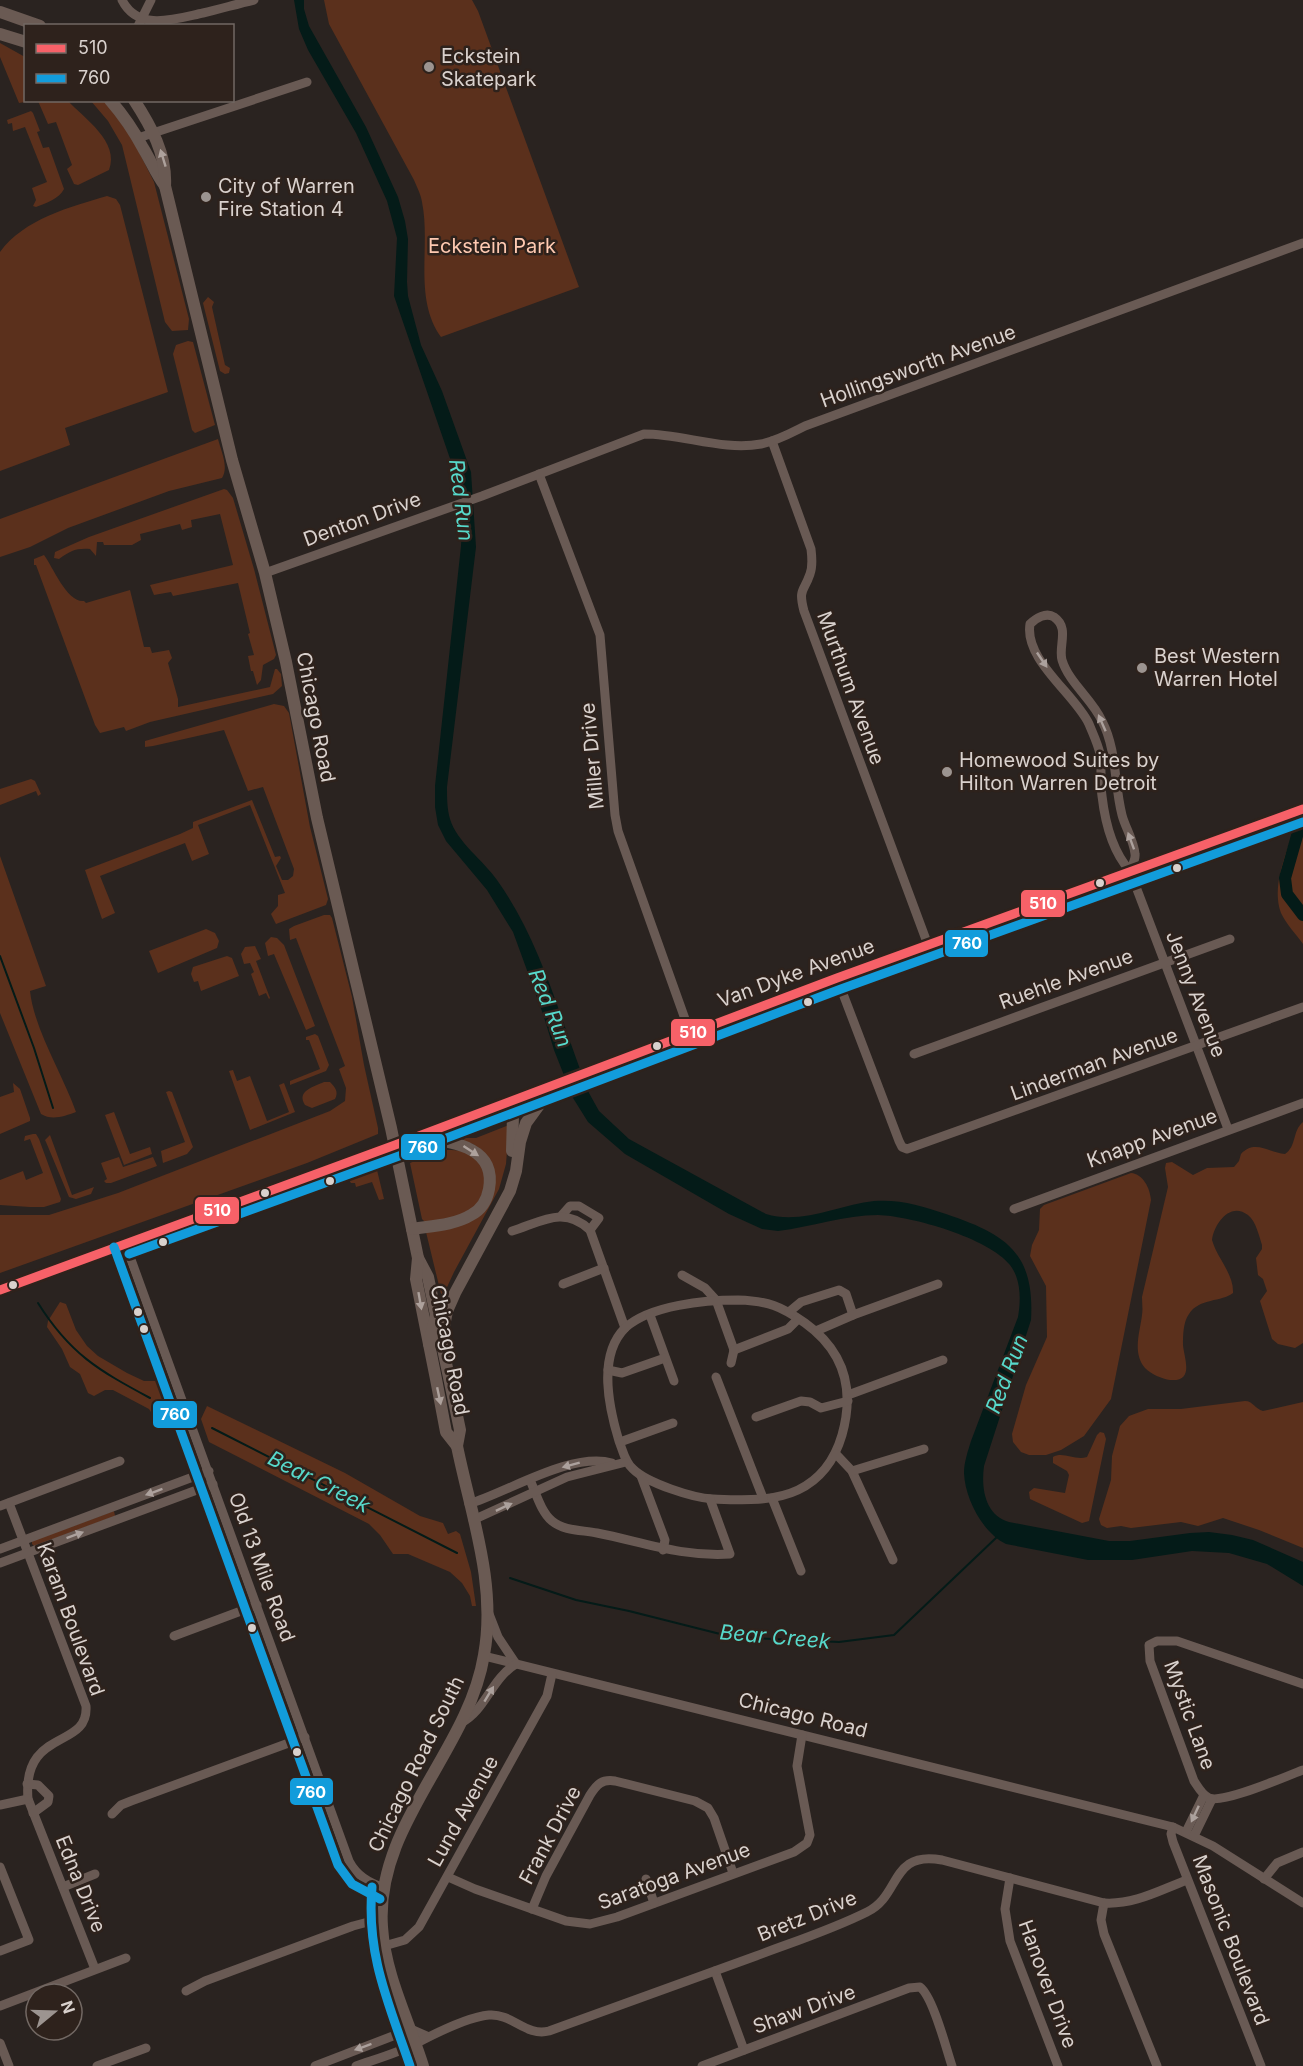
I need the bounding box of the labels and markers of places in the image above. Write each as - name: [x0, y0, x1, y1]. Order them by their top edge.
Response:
- place label: Eckstein Skatepark: [441, 44, 537, 91]
- marker: Eckstein Skatepark: [422, 60, 436, 74]
- place label: City of Warren Fire Station 4: [218, 174, 355, 221]
- marker: City of Warren Fire Station 4: [199, 190, 213, 204]
- place label: Best Western Warren Hotel: [1154, 644, 1280, 691]
- marker: Best Western Warren Hotel: [1135, 661, 1149, 675]
- place label: Homewood Suites by Hilton Warren Detroit: [959, 748, 1159, 795]
- marker: Homewood Suites by Hilton Warren Detroit: [940, 765, 954, 779]
- unlabelled marker: [1171, 862, 1183, 874]
- unlabelled marker: [1094, 877, 1106, 889]
- unlabelled marker: [802, 996, 814, 1008]
- unlabelled marker: [651, 1040, 663, 1052]
- unlabelled marker: [324, 1175, 336, 1187]
- unlabelled marker: [259, 1187, 271, 1199]
- unlabelled marker: [157, 1236, 169, 1248]
- unlabelled marker: [7, 1279, 19, 1291]
- unlabelled marker: [132, 1306, 144, 1318]
- unlabelled marker: [138, 1323, 150, 1335]
- unlabelled marker: [246, 1622, 258, 1634]
- unlabelled marker: [291, 1746, 303, 1758]

